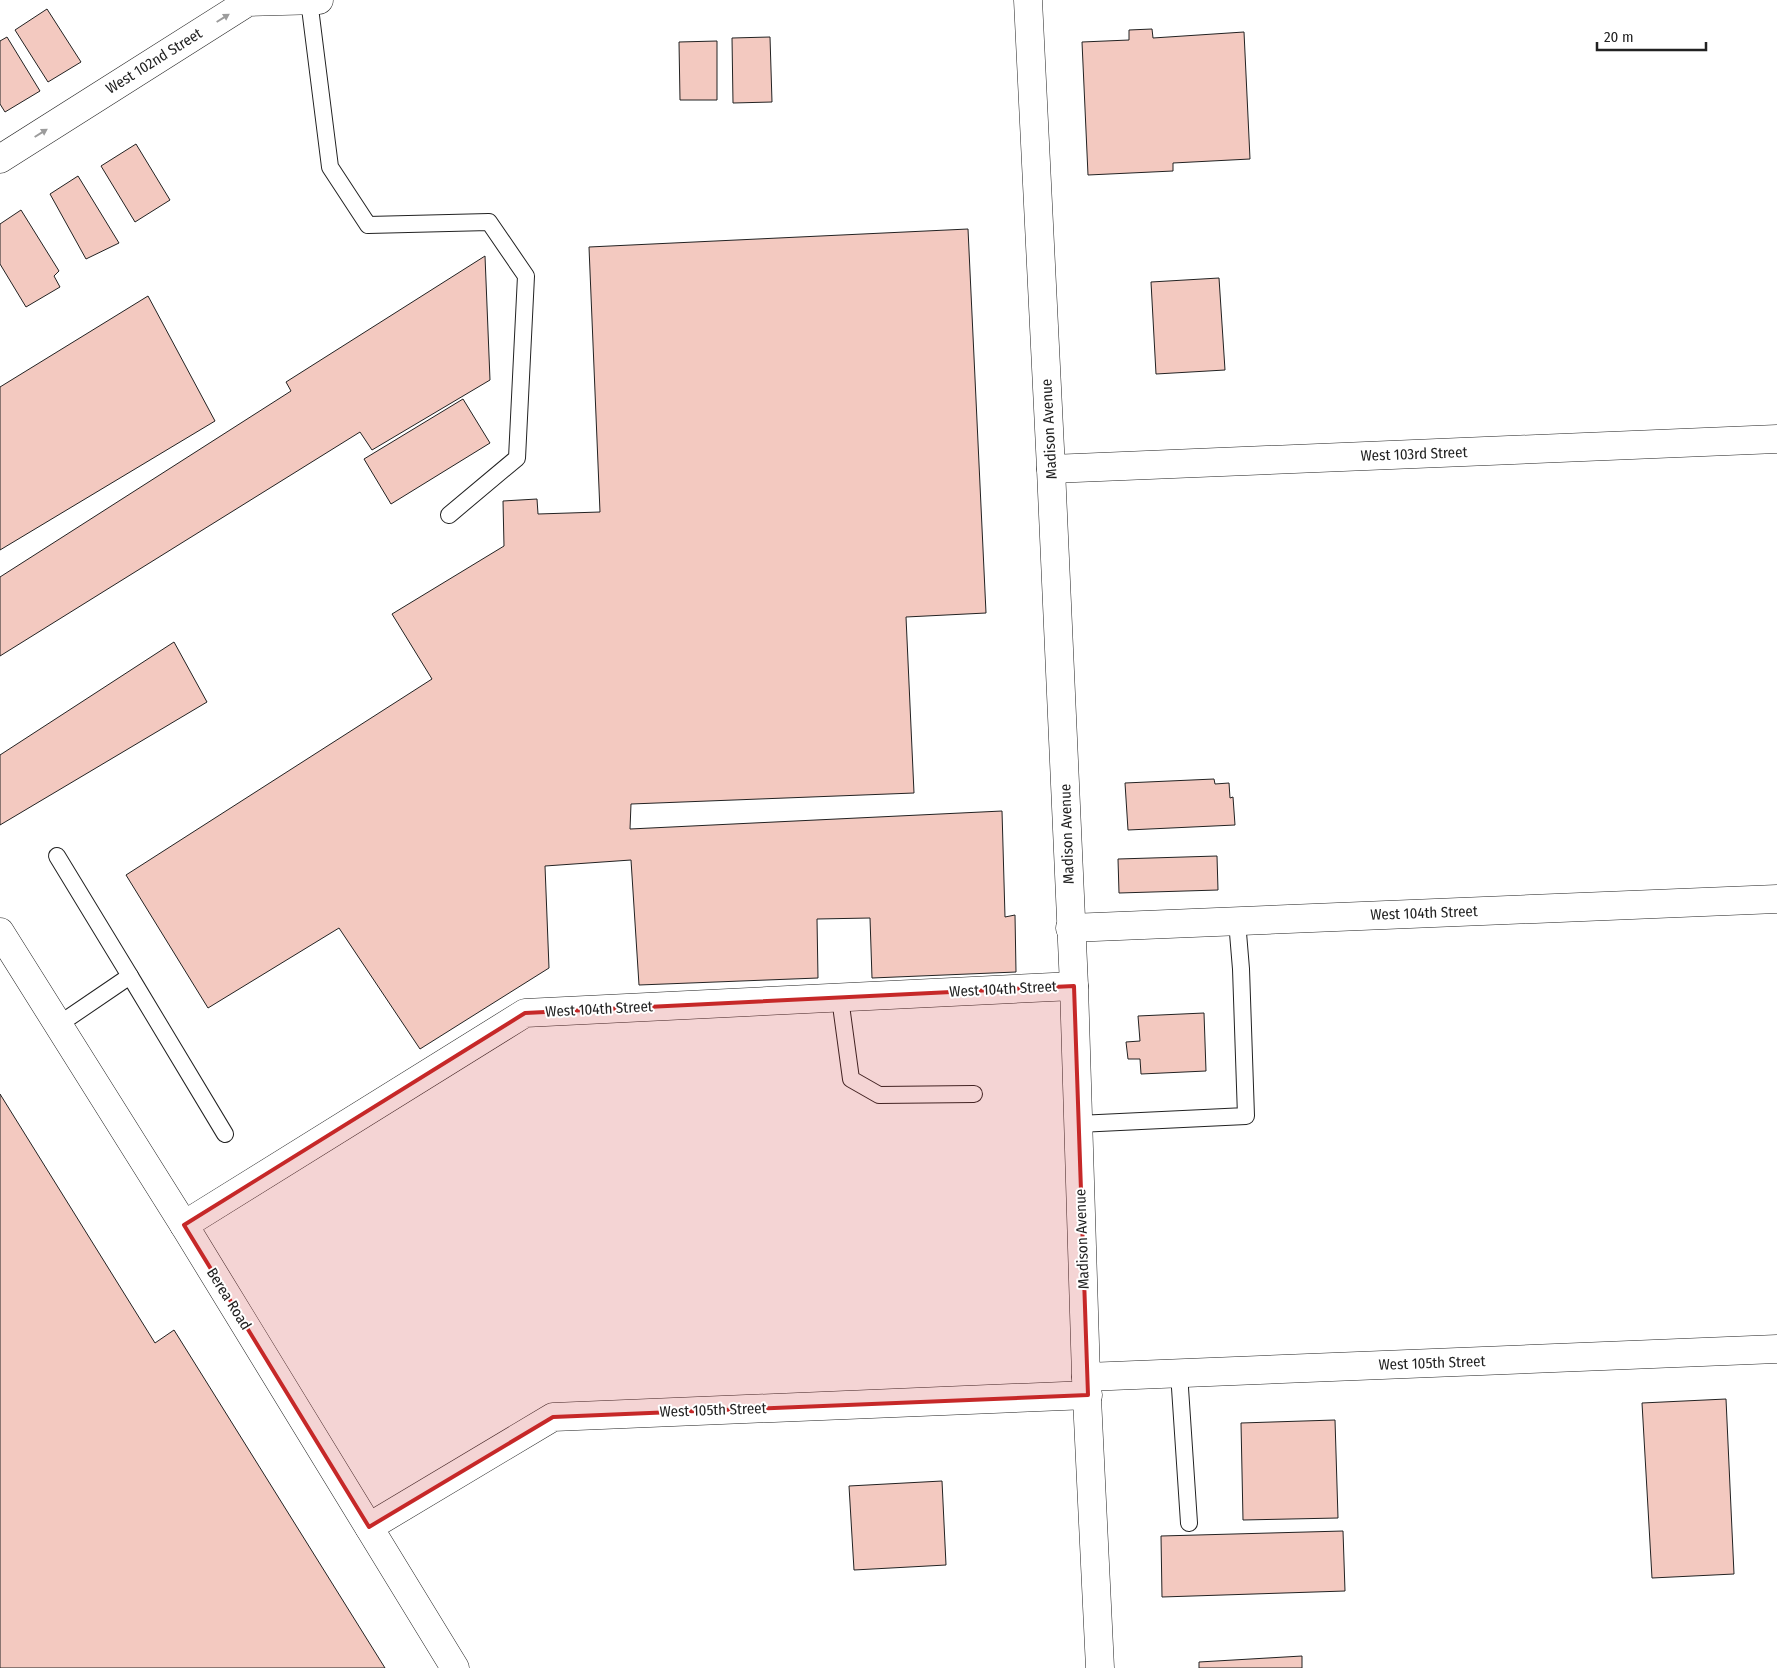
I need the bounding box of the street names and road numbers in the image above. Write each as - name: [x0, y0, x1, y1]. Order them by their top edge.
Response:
- street label: West 102nd Street: [103, 24, 205, 98]
- street label: Madison Avenue: [1037, 378, 1061, 480]
- street label: West 103rd Street: [1360, 443, 1468, 465]
- street label: Madison Avenue: [1056, 783, 1078, 885]
- street label: West 104th Street: [1370, 902, 1478, 924]
- street label: West 104th Street: [949, 977, 1057, 1001]
- street label: West 104th Street: [545, 997, 653, 1021]
- street label: Madison Avenue: [1071, 1188, 1093, 1290]
- street label: Berea Road: [203, 1265, 255, 1333]
- street label: West 105th Street: [1378, 1352, 1486, 1374]
- street label: West 105th Street: [659, 1399, 767, 1421]

